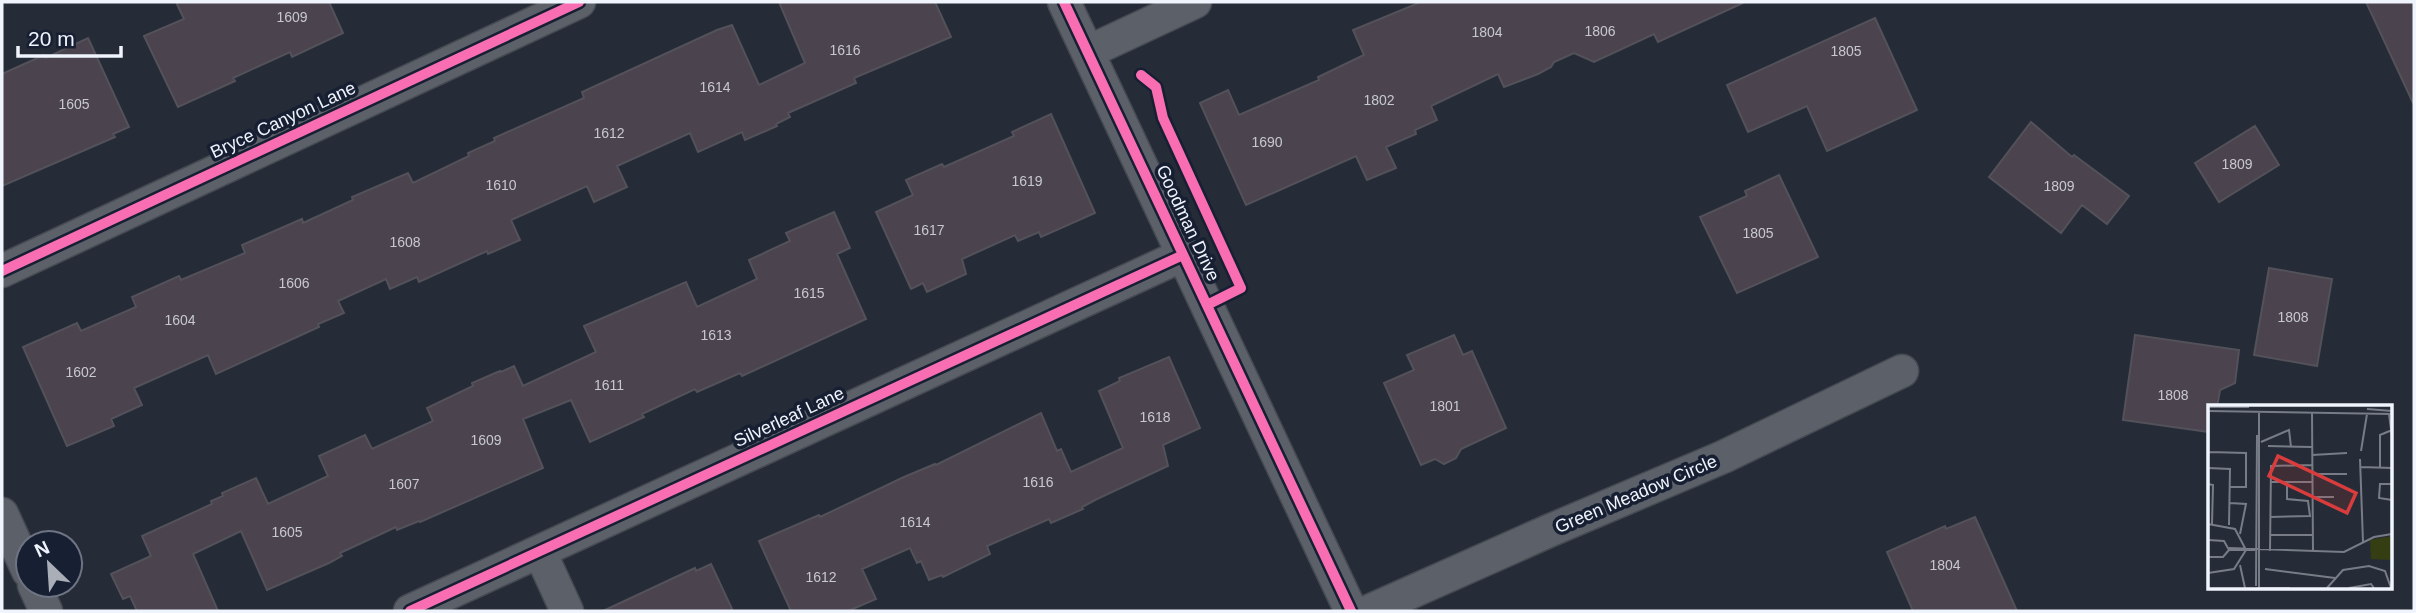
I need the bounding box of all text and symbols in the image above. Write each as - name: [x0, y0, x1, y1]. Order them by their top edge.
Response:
- house number: 1609: [276, 9, 308, 25]
- scale bar: [18, 14, 121, 58]
- house number: 1806: [1584, 23, 1616, 39]
- house number: 1804: [1471, 24, 1503, 40]
- text: 20 m: [28, 27, 75, 50]
- house number: 1616: [829, 42, 861, 58]
- house number: 1805: [1830, 43, 1862, 59]
- street label: Bryce Canyon Lane: [207, 78, 359, 162]
- house number: 1614: [699, 79, 731, 95]
- house number: 1802: [1363, 92, 1395, 108]
- house number: 1605: [58, 96, 90, 112]
- house number: 1612: [593, 125, 625, 141]
- house number: 1690: [1251, 134, 1283, 150]
- house number: 1809: [2221, 156, 2253, 172]
- street label: Goodman Drive: [1152, 162, 1224, 284]
- house number: 1619: [1011, 173, 1043, 189]
- house number: 1610: [485, 177, 517, 193]
- house number: 1809: [2043, 178, 2075, 194]
- house number: 1617: [913, 222, 945, 238]
- house number: 1805: [1742, 225, 1774, 241]
- house number: 1608: [389, 234, 421, 250]
- house number: 1606: [278, 275, 310, 291]
- house number: 1615: [793, 285, 825, 301]
- house number: 1808: [2277, 309, 2309, 325]
- house number: 1604: [164, 312, 196, 328]
- house number: 1613: [700, 327, 732, 343]
- house number: 1602: [65, 364, 97, 380]
- house number: 1611: [594, 377, 624, 393]
- street label: Silverleaf Lane: [731, 383, 847, 451]
- house number: 1808: [2157, 387, 2189, 403]
- house number: 1801: [1429, 398, 1461, 414]
- inset map: [2208, 405, 2392, 588]
- house number: 1618: [1139, 409, 1171, 425]
- house number: 1609: [470, 432, 502, 448]
- street label: Green Meadow Circle: [1552, 451, 1720, 537]
- house number: 1616: [1022, 474, 1054, 490]
- house number: 1607: [388, 476, 420, 492]
- house number: 1614: [899, 514, 931, 530]
- house number: 1605: [271, 524, 303, 540]
- north arrow: [14, 529, 84, 599]
- text: N: [31, 537, 53, 561]
- house number: 1804: [1929, 557, 1961, 573]
- house number: 1612: [805, 569, 837, 585]

